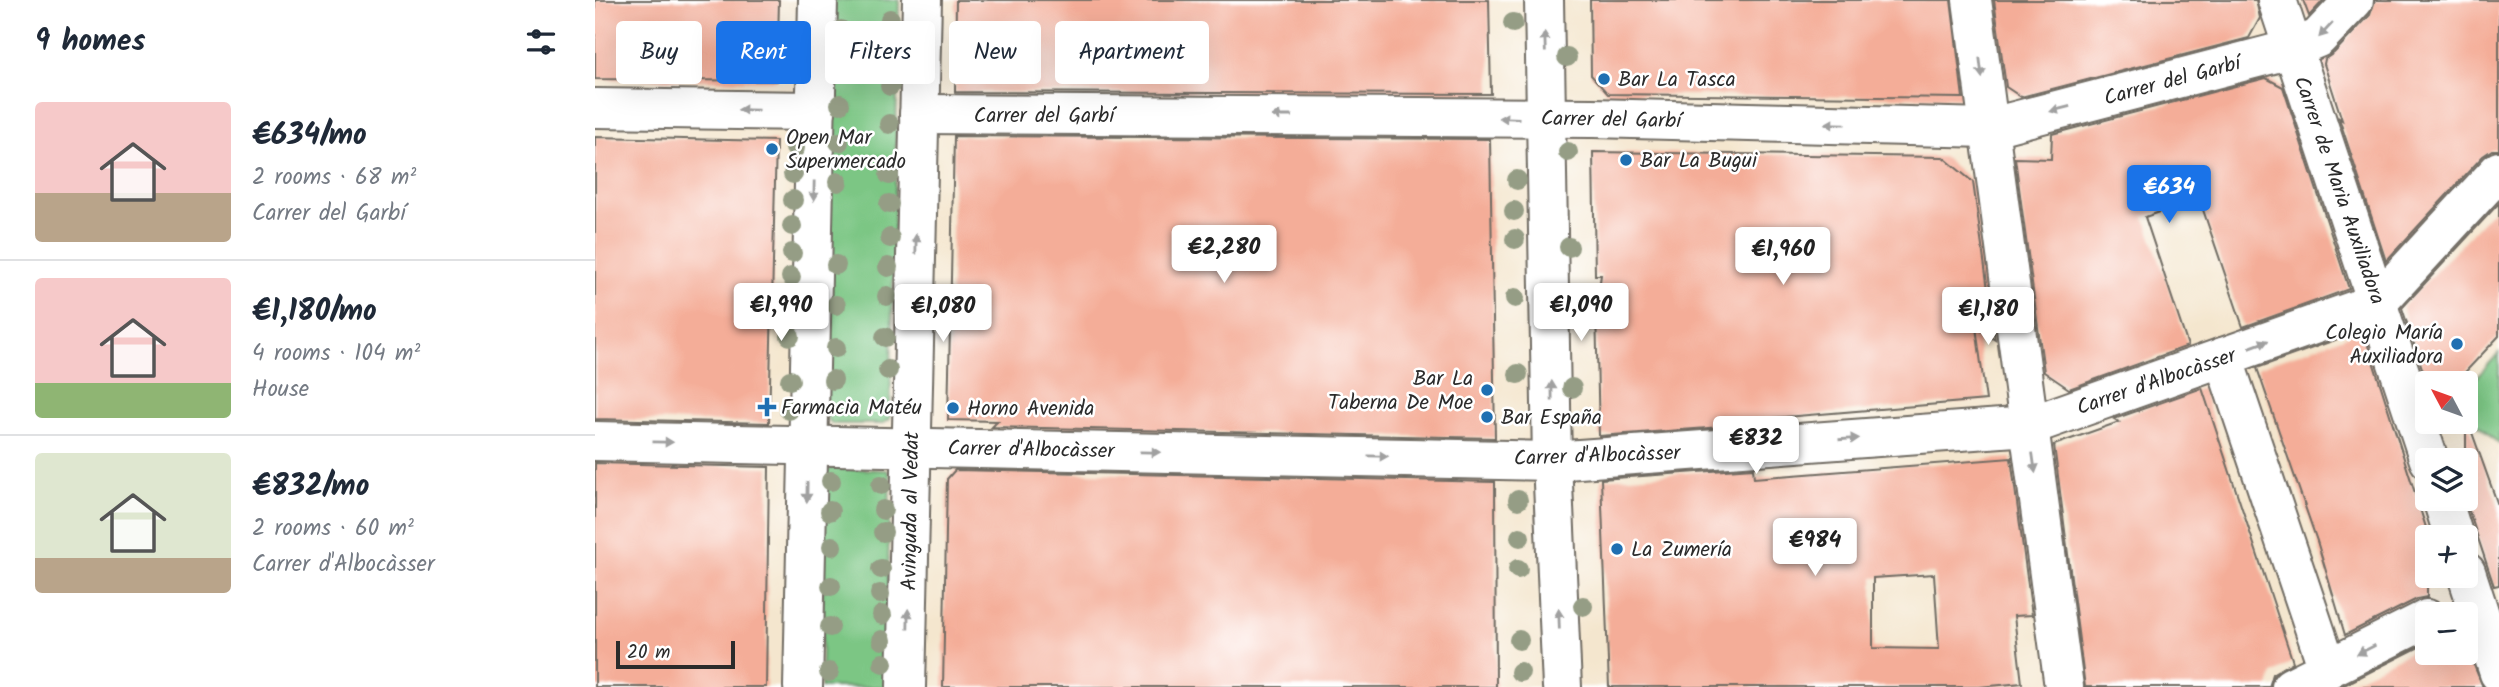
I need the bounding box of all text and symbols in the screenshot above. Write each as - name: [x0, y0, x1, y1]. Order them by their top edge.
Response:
- text: 9 homes: [35, 18, 146, 66]
- chip: Buy: [616, 21, 702, 84]
- chip: Rent: [716, 21, 811, 84]
- chip: Filters: [825, 21, 935, 84]
- chip: New: [949, 21, 1041, 84]
- chip: Apartment: [1055, 21, 1209, 84]
- one-way arrow: [2319, 21, 2335, 38]
- icon: filters: [522, 23, 560, 61]
- one-way arrow: [1539, 30, 1551, 52]
- street label: Carrer del Garbí: [2100, 47, 2247, 116]
- one-way arrow: [1975, 57, 1986, 79]
- place label: Bar La Tasca: [1618, 64, 1736, 97]
- marker: Bar La Tasca: [1596, 71, 1612, 87]
- street label: Carrer de Maria Auxiliadora: [2284, 72, 2393, 309]
- street label: Carrer del Garbí: [974, 100, 1117, 133]
- street label: Carrer del Garbí: [1541, 103, 1684, 138]
- one-way arrow: [736, 104, 758, 116]
- one-way arrow: [2049, 104, 2071, 115]
- one-way arrow: [1271, 110, 1293, 122]
- text: €634/mo: [252, 112, 367, 160]
- one-way arrow: [1498, 112, 1520, 124]
- one-way arrow: [1824, 118, 1846, 130]
- place label: Open Mar Supermercado: [786, 122, 906, 179]
- icon: home: [91, 130, 175, 214]
- marker: Open Mar Supermercado: [764, 141, 780, 157]
- place label: Bar La Bugui: [1640, 145, 1758, 178]
- marker: Bar La Bugui: [1618, 152, 1634, 168]
- text: 2 rooms · 68 m²: [252, 160, 416, 196]
- pin: €634: [2128, 166, 2210, 225]
- text: €634: [2143, 170, 2195, 206]
- one-way arrow: [808, 180, 820, 202]
- text: Carrer del Garbí: [252, 196, 406, 232]
- pin: €2,280: [1167, 226, 1281, 285]
- pin: €1,960: [1726, 228, 1840, 287]
- text: €2,280: [1188, 230, 1260, 266]
- text: €1,960: [1751, 232, 1815, 268]
- one-way arrow: [910, 233, 922, 255]
- pin: €1,990: [724, 284, 838, 343]
- pin: €1,080: [886, 284, 1000, 344]
- pin: €1,090: [1524, 284, 1638, 343]
- text: €1,180/mo: [252, 288, 377, 336]
- text: €1,990: [750, 288, 812, 324]
- text: €1,090: [1550, 288, 1612, 324]
- pin: €1,180: [1931, 288, 2045, 347]
- text: €1,080: [911, 289, 975, 325]
- text: €1,180: [1958, 292, 2018, 328]
- icon: home: [91, 306, 175, 390]
- place label: Colegio María Auxiliadora: [2325, 317, 2443, 374]
- text: 4 rooms · 104 m²: [252, 336, 420, 372]
- marker: Colegio María Auxiliadora: [2449, 336, 2465, 352]
- street label: Carrer d'Albocàsser: [2072, 339, 2242, 425]
- one-way arrow: [2248, 339, 2269, 350]
- place label: Bar La Taberna De Moe: [1328, 363, 1474, 420]
- north arrow: [2415, 371, 2478, 434]
- map controls: [2415, 371, 2478, 665]
- text: House: [252, 372, 309, 408]
- one-way arrow: [1546, 380, 1558, 402]
- marker: Bar La Taberna De Moe: [1479, 382, 1495, 398]
- place label: Farmacia Matéu: [781, 392, 922, 425]
- place label: Horno Avenida: [967, 393, 1094, 426]
- marker: Farmacia Matéu: [759, 399, 775, 415]
- marker: Horno Avenida: [945, 400, 961, 416]
- place label: Bar España: [1501, 402, 1602, 435]
- marker: Bar España: [1479, 409, 1495, 425]
- pin: €832: [1715, 416, 1797, 476]
- text: €832: [1729, 421, 1783, 457]
- street label: Avinguda al Vedat: [894, 430, 929, 591]
- street label: Carrer d'Albocàsser: [947, 433, 1116, 468]
- one-way arrow: [1839, 433, 1861, 444]
- one-way arrow: [652, 437, 674, 448]
- street label: Carrer d'Albocàsser: [1513, 437, 1682, 476]
- one-way arrow: [1140, 446, 1162, 458]
- button: layers: [2415, 448, 2478, 511]
- one-way arrow: [1367, 450, 1389, 462]
- one-way arrow: [2028, 452, 2039, 474]
- text: €832/mo: [252, 463, 369, 511]
- icon: home: [91, 481, 175, 565]
- one-way arrow: [801, 481, 813, 503]
- text: 2 rooms · 60 m²: [252, 511, 414, 547]
- pin: €984: [1774, 518, 1856, 578]
- text: €984: [1789, 523, 1841, 559]
- button: +: [2415, 525, 2478, 588]
- place label: La Zumería: [1631, 534, 1732, 567]
- marker: La Zumería: [1609, 541, 1625, 557]
- text: Carrer d'Albocàsser: [252, 547, 435, 583]
- button: −: [2415, 602, 2478, 665]
- one-way arrow: [902, 608, 913, 630]
- one-way arrow: [1554, 608, 1565, 630]
- scale bar: [616, 638, 735, 670]
- text: 20 m: [627, 638, 670, 668]
- one-way arrow: [2356, 644, 2376, 655]

